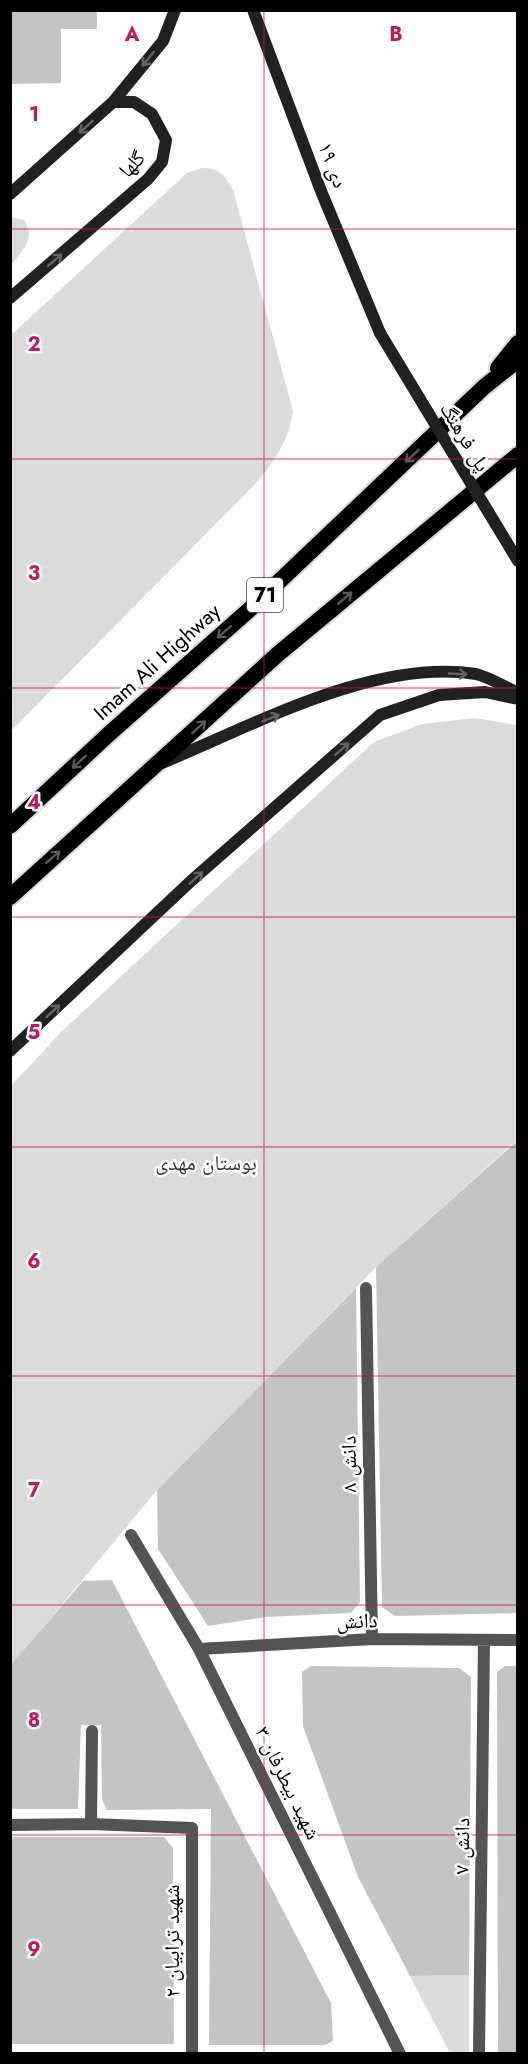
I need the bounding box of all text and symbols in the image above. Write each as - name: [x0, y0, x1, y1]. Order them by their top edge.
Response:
- text: A: [124, 20, 140, 49]
- text: B: [389, 20, 403, 49]
- one-way arrow: [142, 51, 155, 67]
- text: 1: [29, 100, 39, 129]
- one-way arrow: [79, 120, 94, 134]
- street label: ۱۹ دی: [311, 138, 355, 192]
- street label: گلها: [112, 144, 152, 184]
- one-way arrow: [47, 253, 62, 267]
- text: 2: [27, 330, 41, 359]
- street label: پل فرهنگ: [432, 397, 498, 477]
- one-way arrow: [404, 448, 419, 463]
- text: 3: [28, 559, 40, 588]
- road number: 71: [247, 578, 283, 612]
- one-way arrow: [337, 591, 352, 605]
- street label: Imam Ali Highway: [87, 596, 228, 727]
- one-way arrow: [217, 625, 232, 639]
- one-way arrow: [447, 668, 467, 679]
- one-way arrow: [261, 712, 279, 723]
- one-way arrow: [191, 720, 206, 734]
- one-way arrow: [334, 742, 350, 755]
- one-way arrow: [71, 755, 86, 770]
- text: 4: [27, 788, 41, 817]
- one-way arrow: [45, 850, 60, 864]
- one-way arrow: [188, 871, 203, 885]
- one-way arrow: [46, 1003, 61, 1018]
- text: 5: [28, 1018, 41, 1047]
- park label: بوستان مهدی: [155, 1148, 257, 1178]
- text: 6: [27, 1247, 41, 1276]
- street label: دانش ۸: [334, 1435, 364, 1493]
- text: 7: [28, 1476, 41, 1505]
- street label: دانش: [336, 1605, 378, 1637]
- text: 8: [28, 1706, 40, 1735]
- street label: شهید بیطرفان ۳: [248, 1721, 328, 1845]
- street label: دانش ۷: [447, 1817, 477, 1875]
- street label: شهید ترابیان ۲: [157, 1884, 187, 1998]
- text: 9: [27, 1935, 41, 1964]

